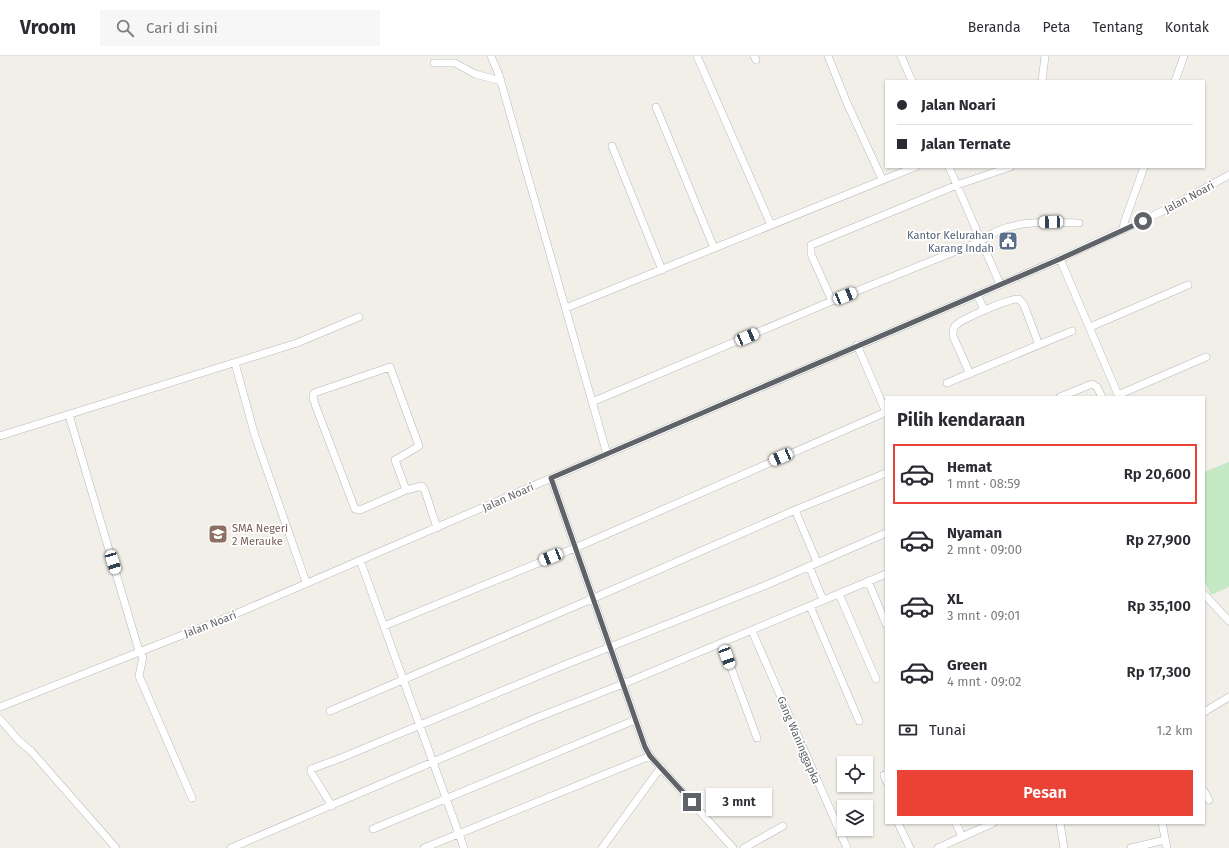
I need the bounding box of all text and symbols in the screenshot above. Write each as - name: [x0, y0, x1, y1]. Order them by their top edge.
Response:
- search box: [100, 10, 380, 46]
- text: Vroom: [20, 16, 76, 39]
- icon: search: [114, 17, 136, 39]
- text: Cari di sini: [146, 19, 218, 37]
- text: Beranda: [968, 19, 1021, 36]
- text: Peta: [1043, 19, 1070, 36]
- text: Tentang: [1092, 19, 1143, 36]
- text: Kontak: [1165, 19, 1209, 36]
- text: Jalan Noari: [921, 96, 996, 114]
- text: Jalan Ternate: [921, 135, 1011, 153]
- street label: Jalan Noari: [1162, 179, 1217, 216]
- route start: [1134, 212, 1152, 230]
- car: [1039, 216, 1063, 228]
- place label: Kantor Kelurahan Karang Indah: [907, 229, 994, 255]
- public building icon: Kantor Kelurahan Karang Indah: [997, 230, 1019, 252]
- car: [832, 286, 858, 306]
- car: [734, 327, 760, 347]
- text: Pilih kendaraan: [897, 409, 1025, 431]
- car: [768, 447, 794, 467]
- icon: car: [899, 456, 935, 492]
- text: Hemat: [947, 458, 992, 476]
- text: Rp 20,600: [1124, 465, 1191, 483]
- text: 1 mnt · 08:59: [947, 476, 1020, 491]
- street label: Jalan Noari: [480, 480, 536, 515]
- place label: SMA Negeri 2 Merauke: [232, 522, 288, 548]
- icon: car: [899, 522, 935, 558]
- school or university icon: SMA Negeri 2 Merauke: [207, 523, 229, 545]
- text: Nyaman: [947, 524, 1002, 542]
- text: Rp 27,900: [1126, 531, 1191, 549]
- text: 2 mnt · 09:00: [947, 542, 1022, 557]
- car: [538, 547, 564, 567]
- car: [104, 549, 122, 575]
- icon: car: [899, 588, 935, 624]
- text: XL: [947, 590, 963, 608]
- text: Rp 35,100: [1127, 597, 1191, 615]
- text: 3 mnt · 09:01: [947, 608, 1020, 623]
- street label: Jalan Noari: [182, 609, 238, 640]
- car: [717, 644, 737, 670]
- icon: car: [899, 654, 935, 690]
- text: Green: [947, 656, 987, 674]
- text: Rp 17,300: [1127, 663, 1191, 681]
- text: 4 mnt · 09:02: [947, 674, 1021, 689]
- street label: Gang Waninggapka: [774, 694, 823, 786]
- icon: cash: [897, 719, 919, 741]
- text: Tunai: [929, 721, 966, 739]
- text: 1.2 km: [1157, 723, 1193, 738]
- map controls: [837, 756, 873, 836]
- button: locate: [837, 756, 873, 792]
- button: Pesan: [897, 770, 1193, 816]
- callout: 3 mnt: [706, 788, 772, 816]
- route end: [683, 793, 701, 811]
- text: 3 mnt: [722, 794, 756, 809]
- button: layers: [837, 800, 873, 836]

